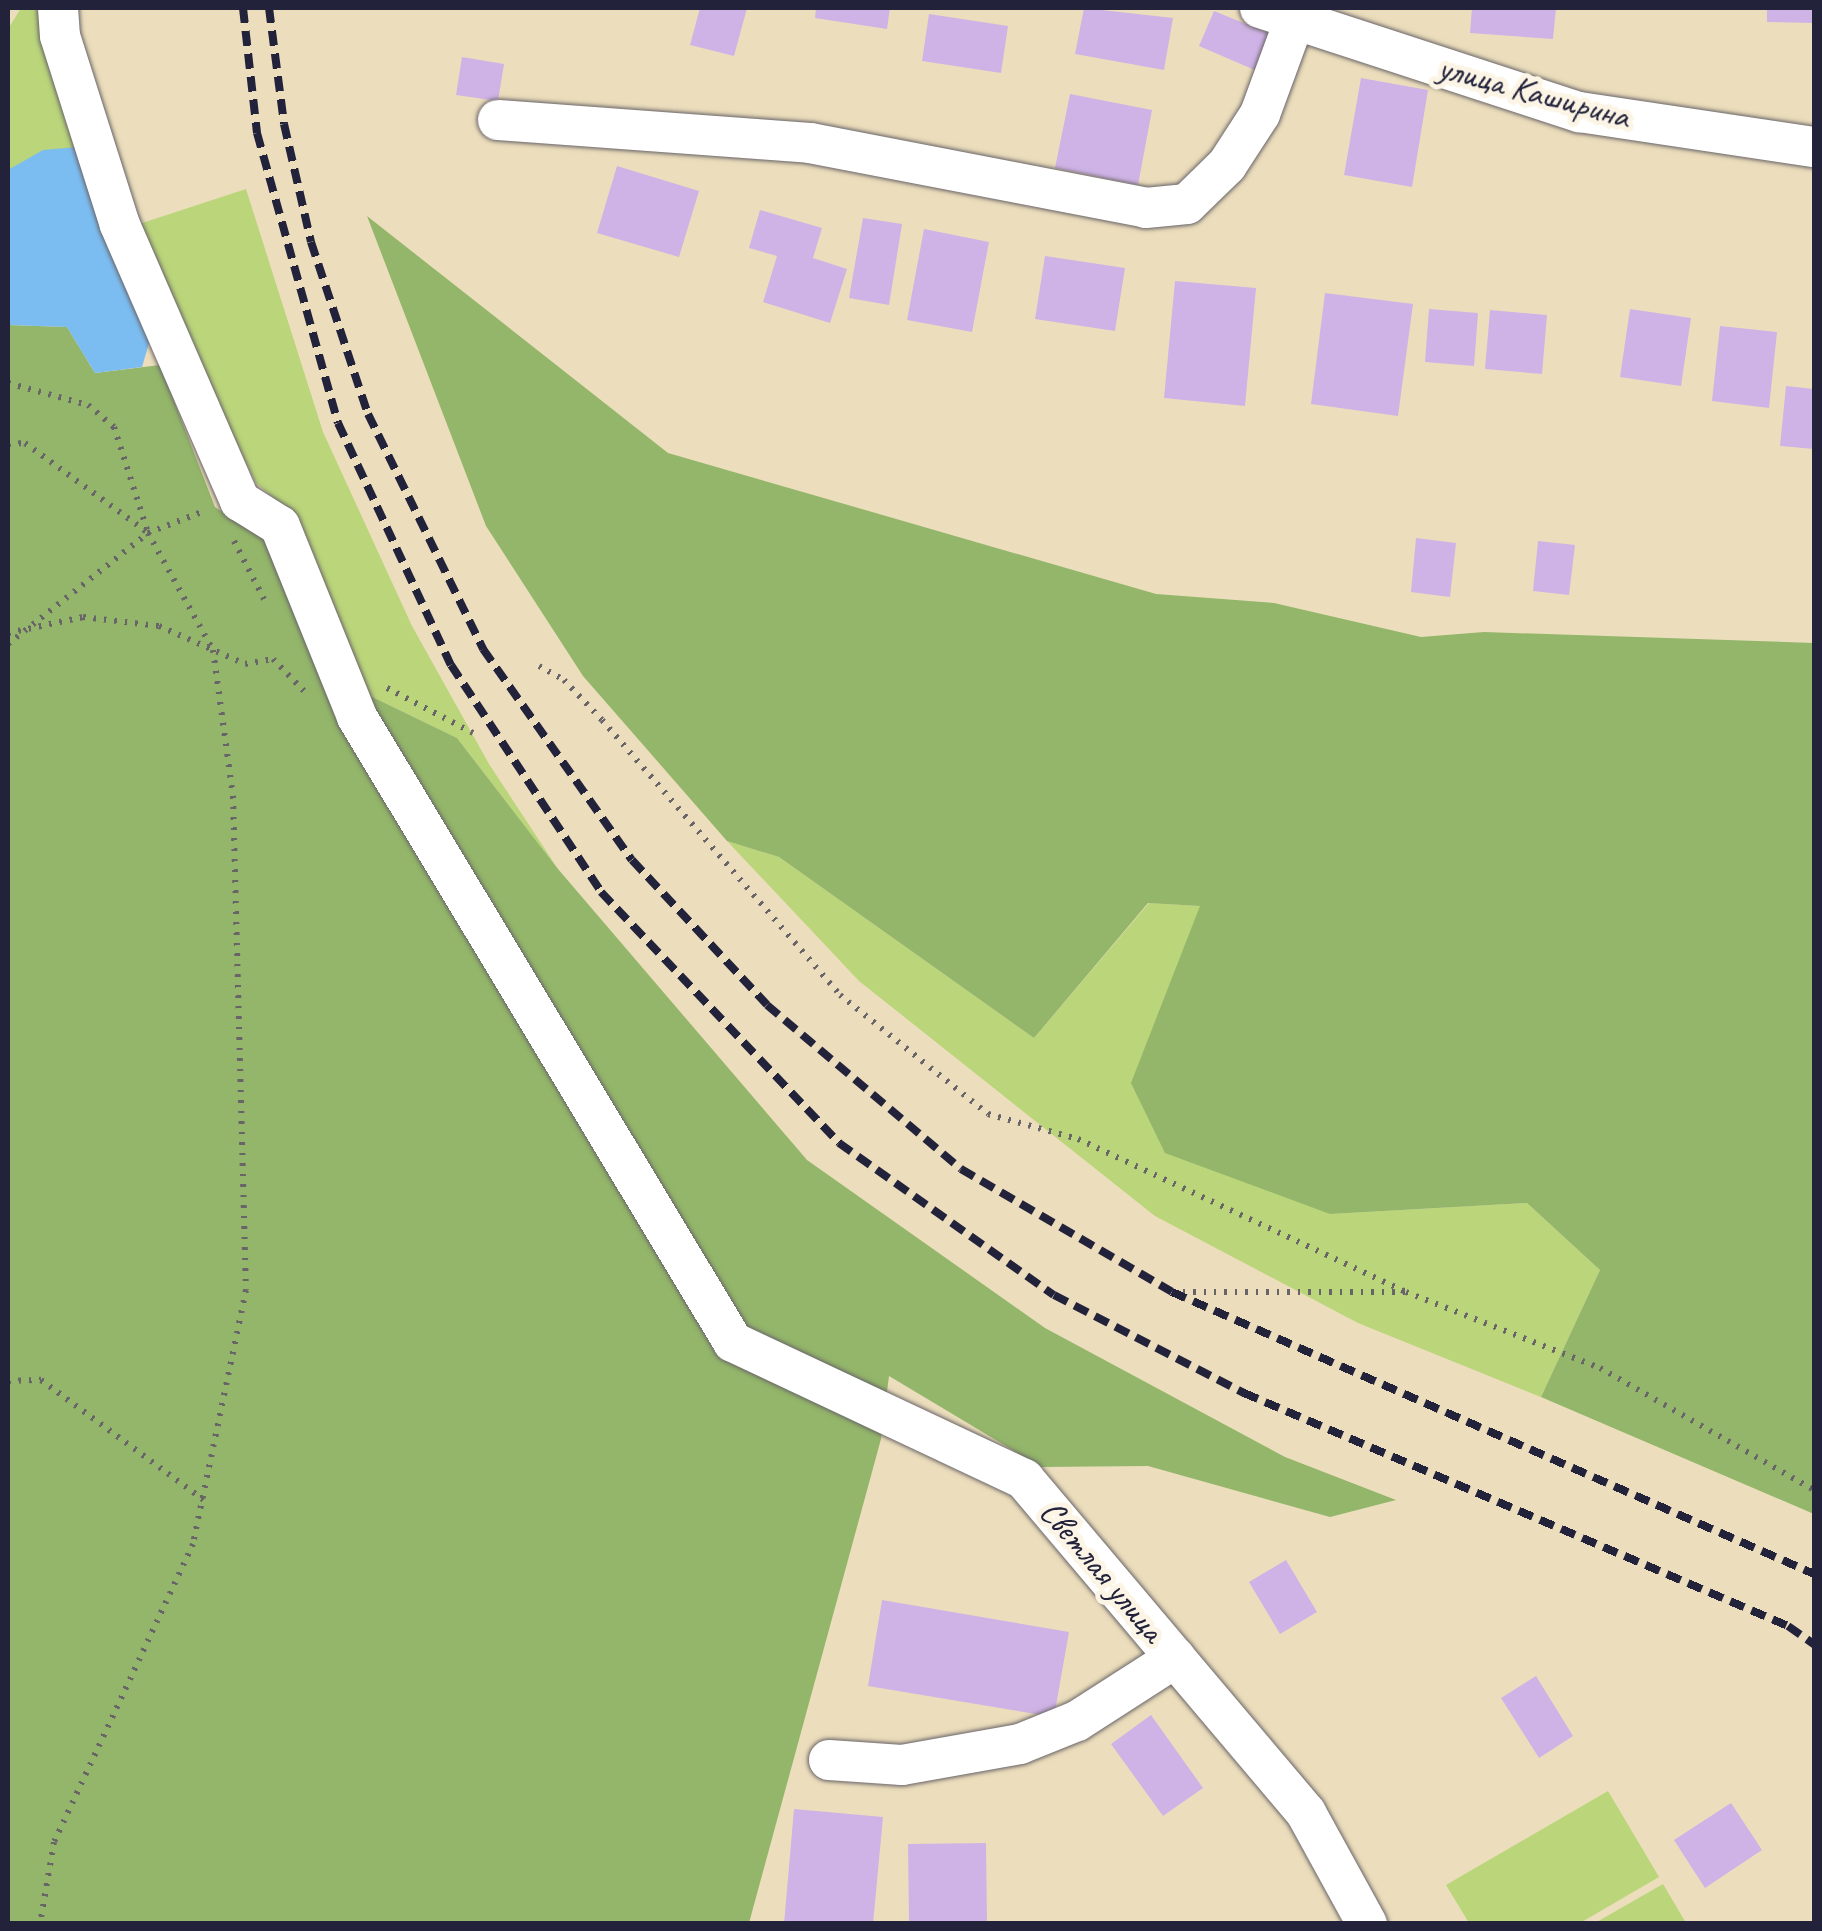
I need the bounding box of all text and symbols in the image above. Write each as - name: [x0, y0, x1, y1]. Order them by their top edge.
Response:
- street label: улица Каширина: [1433, 46, 1635, 138]
- street label: Светлая улица: [1031, 1492, 1173, 1650]

